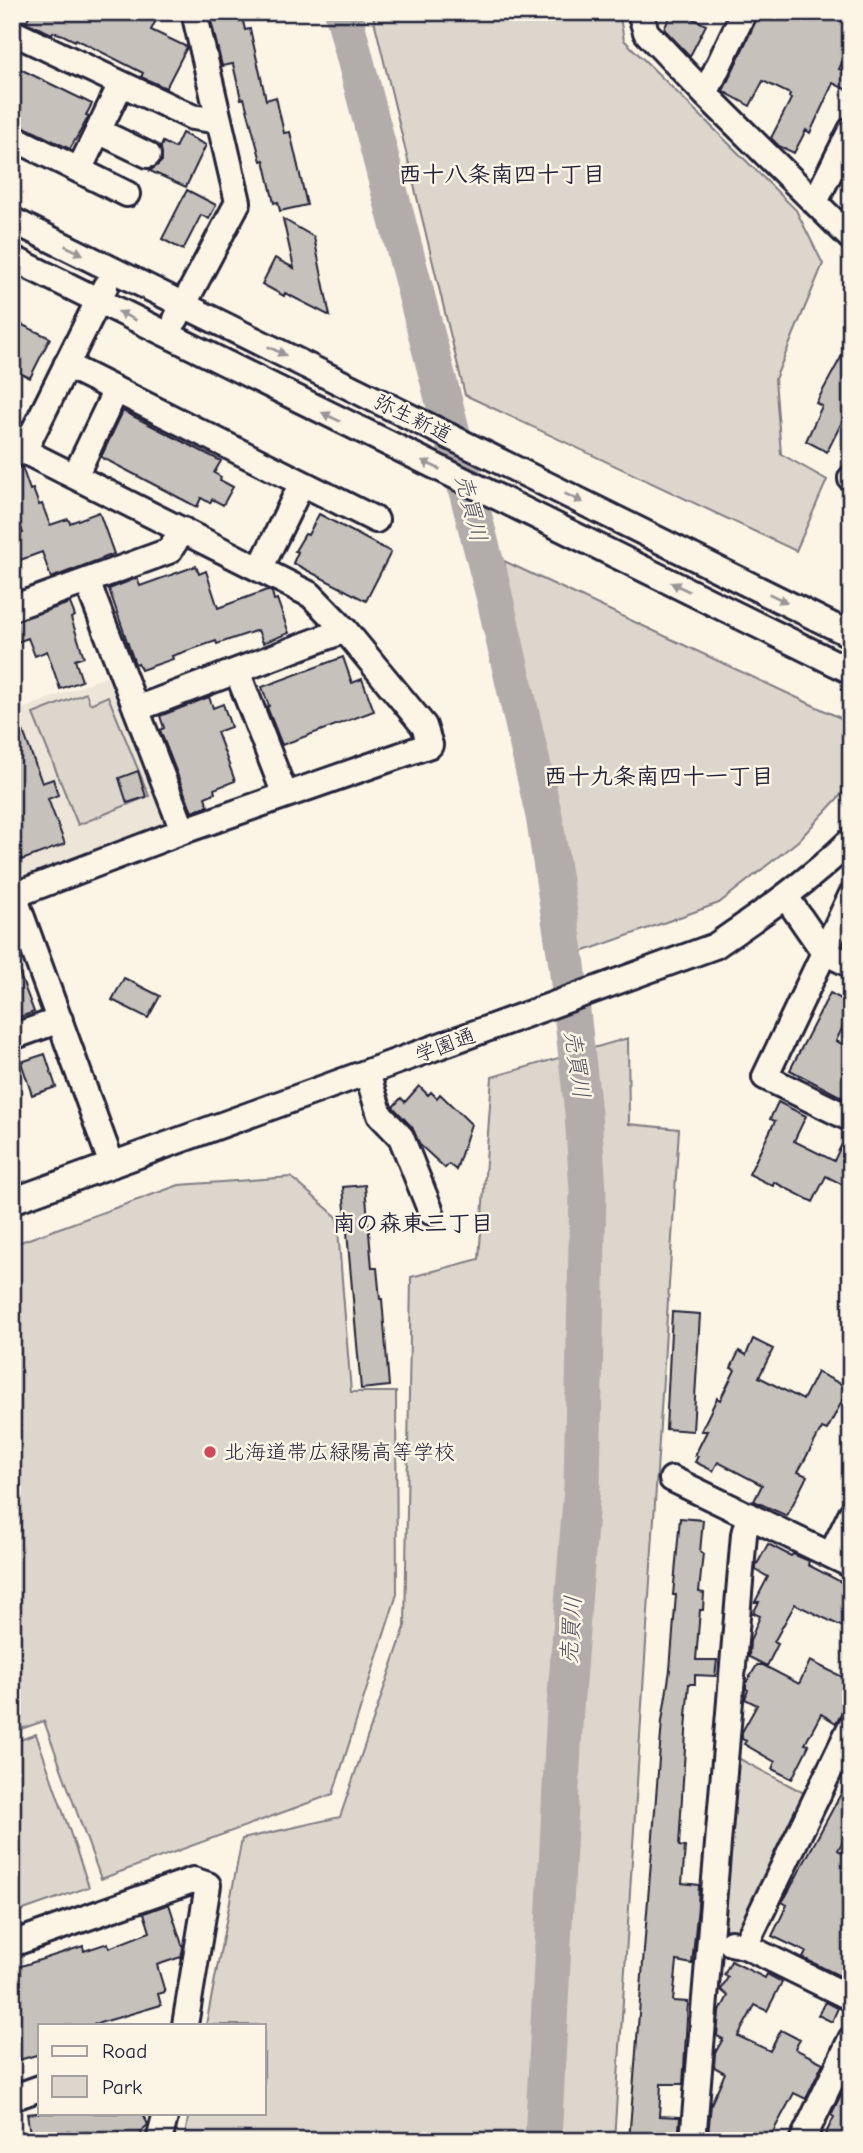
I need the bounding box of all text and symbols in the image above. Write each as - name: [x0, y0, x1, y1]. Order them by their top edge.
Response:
- district label: 西十八条南四十丁目: [399, 161, 606, 188]
- one-way arrow: [64, 245, 84, 256]
- one-way arrow: [117, 310, 137, 321]
- one-way arrow: [267, 346, 287, 357]
- street label: 弥生新道: [370, 389, 456, 447]
- one-way arrow: [321, 411, 341, 422]
- one-way arrow: [421, 460, 441, 471]
- water label: 売買川: [450, 471, 492, 545]
- one-way arrow: [564, 492, 584, 503]
- one-way arrow: [670, 581, 690, 592]
- one-way arrow: [768, 593, 788, 604]
- district label: 西十九条南四十一丁目: [544, 763, 774, 790]
- street label: 学園通: [411, 1023, 479, 1067]
- water label: 売買川: [559, 1028, 595, 1100]
- district label: 南の森東三丁目: [333, 1210, 494, 1237]
- place label: 北海道帯広緑陽高等学校: [224, 1440, 455, 1464]
- marker: 北海道帯広緑陽高等学校: [202, 1444, 218, 1460]
- water label: 売買川: [555, 1595, 587, 1665]
- legend: [38, 2024, 266, 2114]
- text: Road: [102, 2039, 147, 2063]
- text: Park: [102, 2075, 142, 2099]

